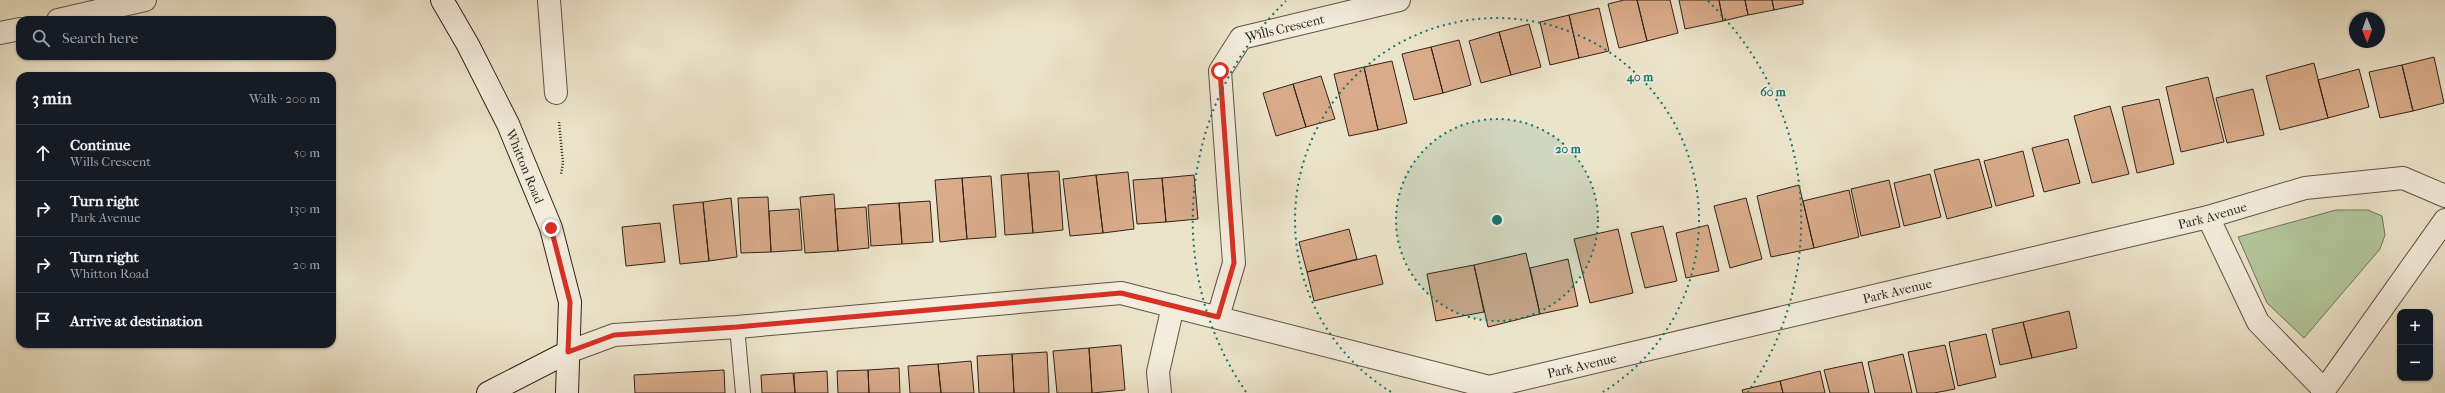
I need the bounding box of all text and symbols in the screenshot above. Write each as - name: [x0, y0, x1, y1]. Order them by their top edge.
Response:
- street label: Wills Crescent: [1243, 11, 1326, 44]
- north arrow: [2349, 12, 2385, 48]
- search box: [16, 16, 336, 60]
- icon: search: [30, 27, 52, 49]
- text: Search here: [62, 29, 138, 47]
- route start: [1211, 62, 1229, 80]
- text: 40 m: [1626, 70, 1654, 85]
- text: 60 m: [1760, 85, 1787, 99]
- text: 3 min: [32, 88, 72, 108]
- text: Walk · 200 m: [249, 91, 320, 106]
- street label: Whitton Road: [503, 126, 548, 206]
- text: Continue: [70, 136, 130, 154]
- icon: ahead: [32, 142, 54, 164]
- text: 20 m: [1555, 142, 1582, 156]
- text: 50 m: [294, 145, 320, 160]
- text: Wills Crescent: [70, 154, 151, 169]
- text: Turn right: [70, 192, 139, 210]
- icon: right: [32, 198, 54, 220]
- street label: Park Avenue: [2176, 198, 2249, 231]
- text: 130 m: [289, 201, 320, 216]
- text: Park Avenue: [70, 210, 141, 225]
- centre of rings: [1490, 213, 1504, 227]
- route end: [542, 219, 560, 237]
- text: Turn right: [70, 248, 139, 266]
- icon: right: [32, 254, 54, 276]
- text: 20 m: [293, 257, 320, 272]
- text: Whitton Road: [70, 266, 149, 281]
- street label: Park Avenue: [1861, 275, 1934, 306]
- map controls: [2397, 309, 2433, 381]
- button: +: [2397, 309, 2433, 345]
- icon: arrive: [32, 310, 54, 332]
- text: Arrive at destination: [70, 312, 202, 330]
- button: −: [2397, 345, 2433, 381]
- street label: Park Avenue: [1546, 349, 1618, 380]

